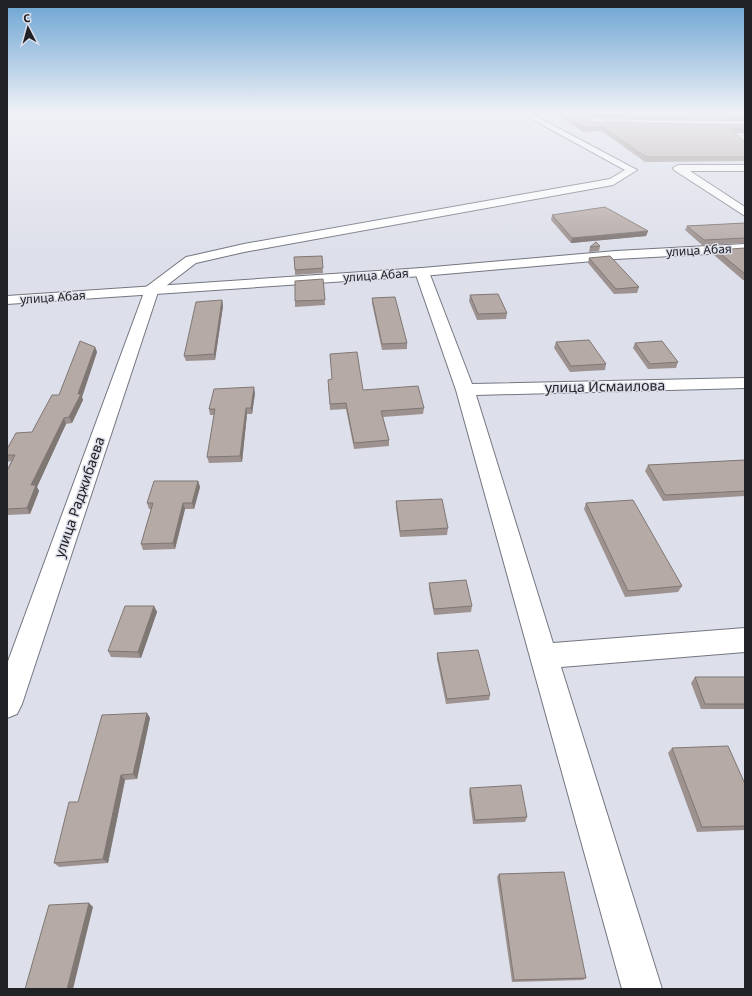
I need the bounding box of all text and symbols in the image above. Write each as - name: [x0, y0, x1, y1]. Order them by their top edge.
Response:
- north arrow: [8, 8, 48, 48]
- text: С: [23, 10, 31, 25]
- street label: улица Абая: [666, 240, 732, 260]
- street label: улица Абая: [343, 264, 409, 286]
- street label: улица Абая: [20, 286, 86, 308]
- street label: улица Исмаилова: [545, 375, 665, 397]
- street label: улица Раджибаева: [49, 434, 109, 560]

